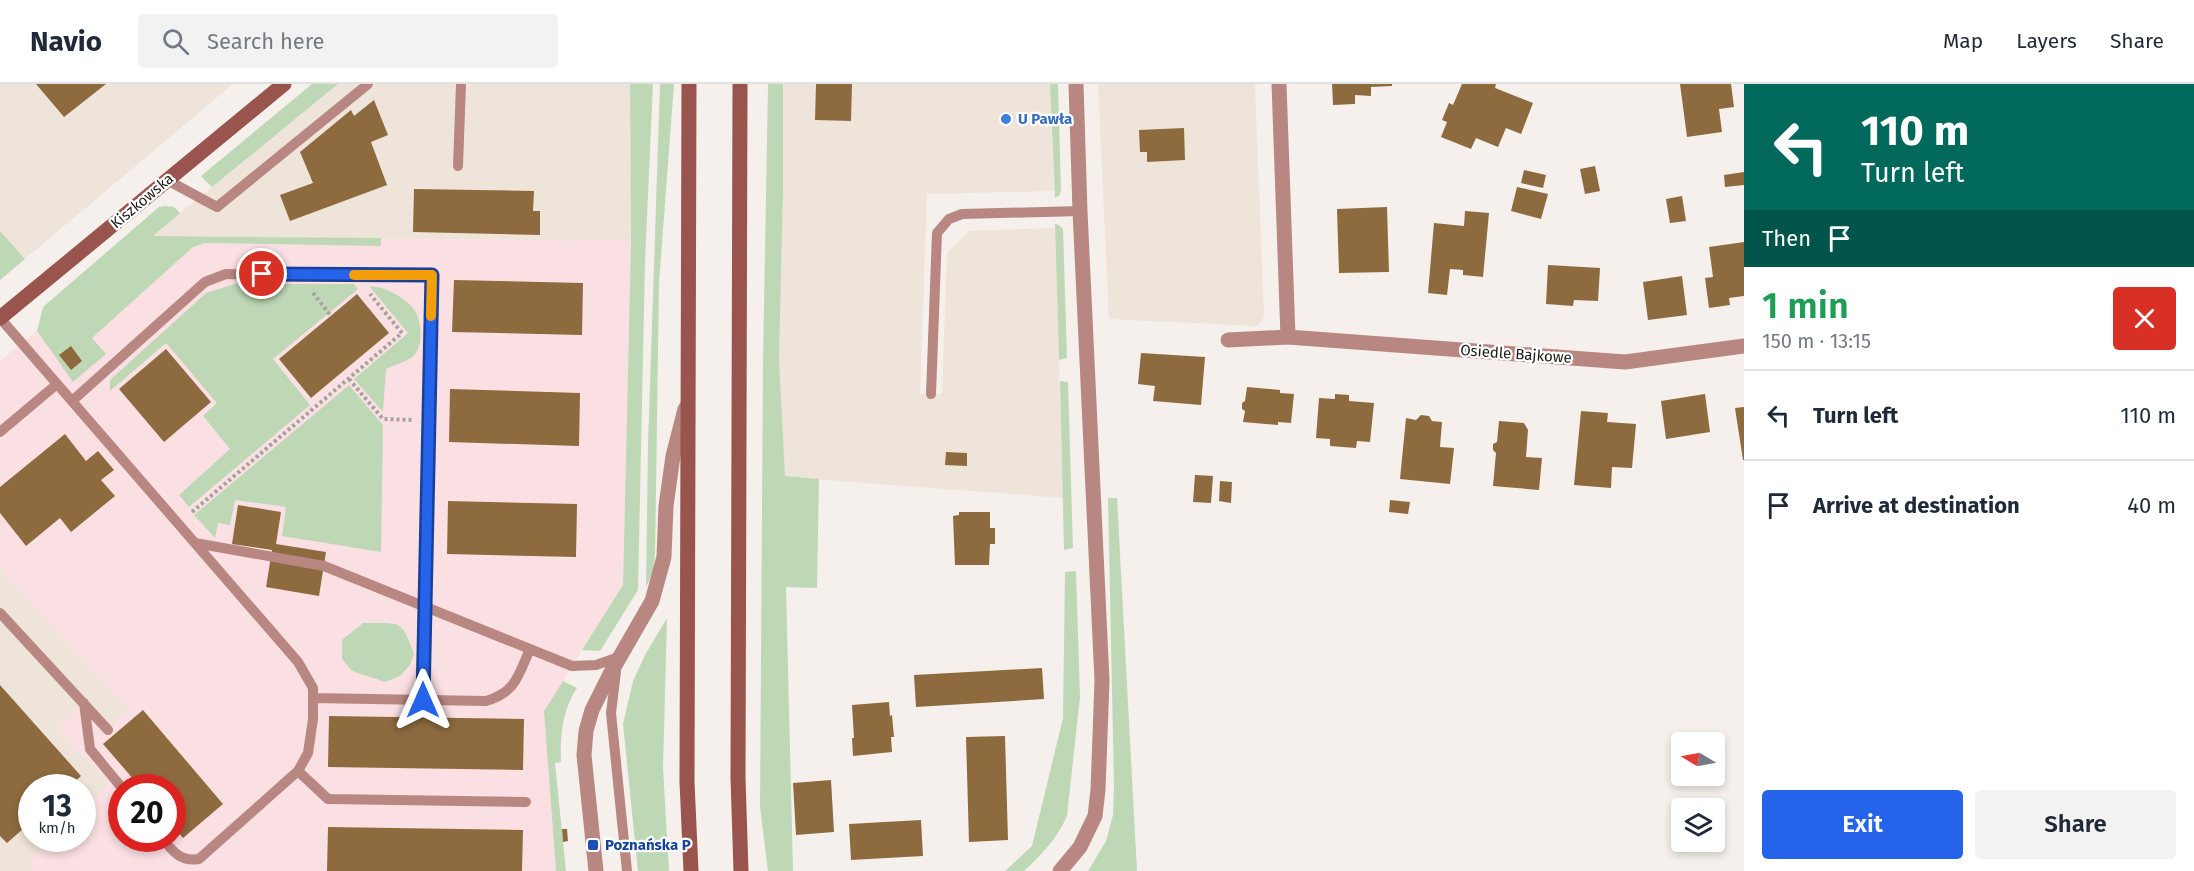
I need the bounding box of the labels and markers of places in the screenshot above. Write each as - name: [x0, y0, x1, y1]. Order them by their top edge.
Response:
- place label: U Pawła: [1018, 110, 1072, 128]
- marker: U Pawła: [999, 112, 1013, 126]
- pin: [236, 248, 287, 299]
- place label: Poznańska P: [605, 836, 691, 854]
- marker: Poznańska P: [586, 838, 600, 852]

